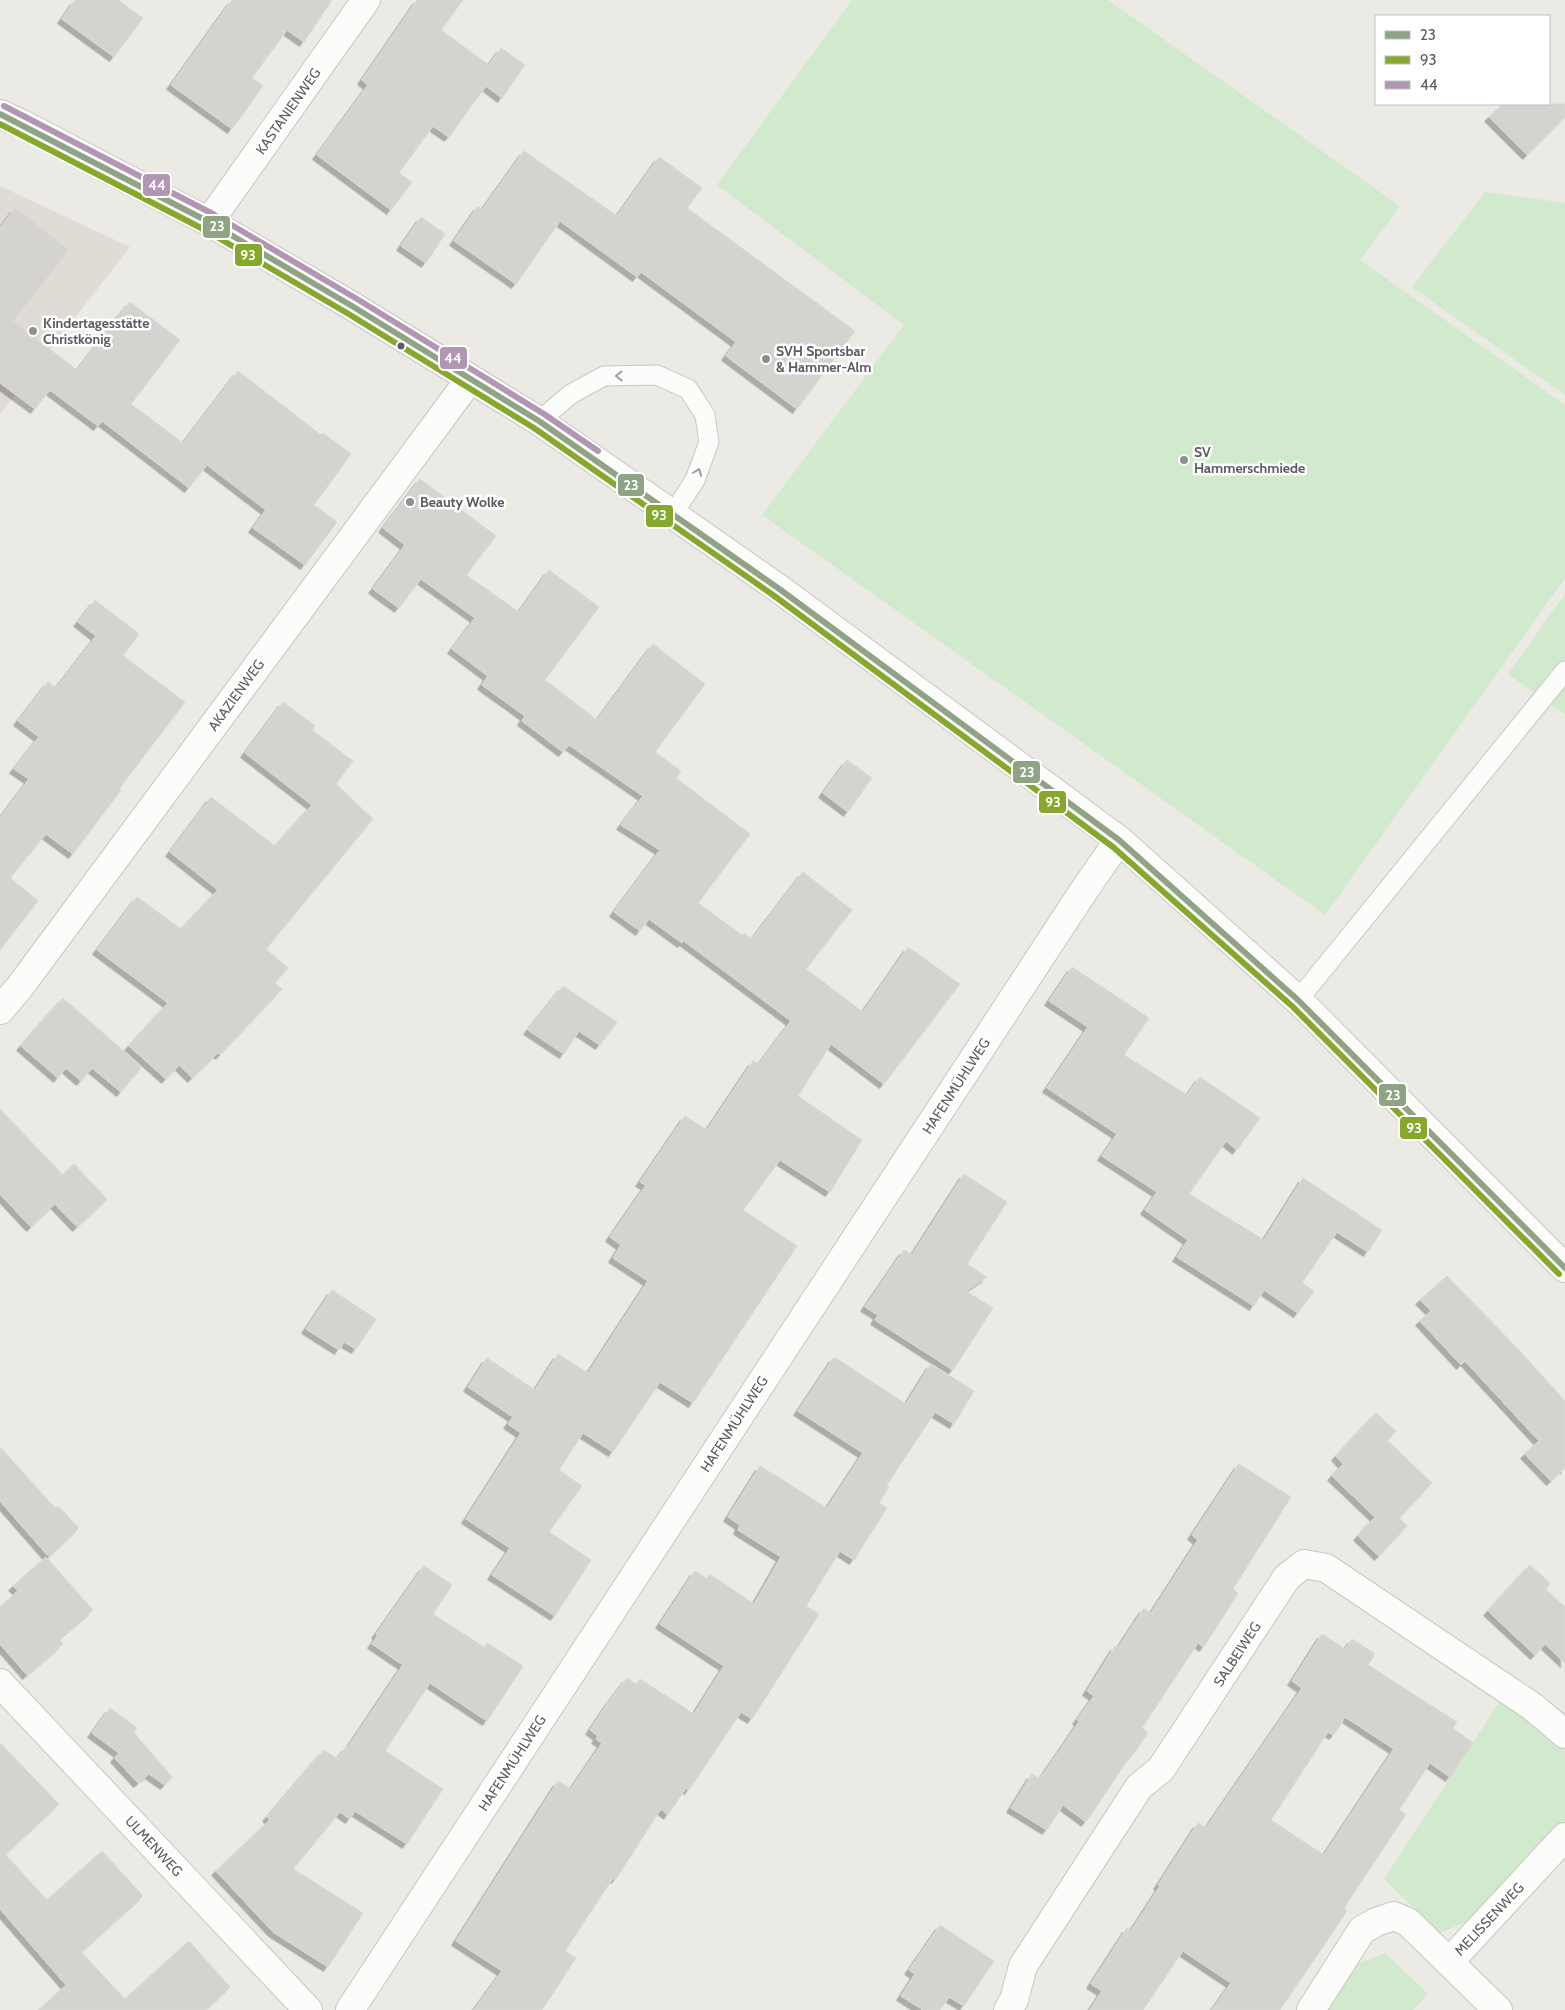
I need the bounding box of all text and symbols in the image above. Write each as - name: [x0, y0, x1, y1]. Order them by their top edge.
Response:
- legend: [1375, 15, 1550, 105]
- text: 23: [1420, 26, 1436, 44]
- text: 93: [1420, 51, 1437, 69]
- street label: KASTANIENWEG: [252, 64, 324, 158]
- text: 44: [1420, 76, 1438, 94]
- line badge: 44: [142, 173, 171, 197]
- text: 44: [148, 176, 166, 194]
- line badge: 23: [202, 215, 231, 239]
- text: 23: [210, 217, 224, 235]
- line badge: 93: [234, 243, 263, 267]
- text: 93: [240, 246, 256, 264]
- place label: Kindertagesstätte Christkönig: [43, 314, 149, 348]
- marker: Kindertagesstätte Christkönig: [27, 325, 39, 337]
- unlabelled marker: [396, 341, 406, 351]
- place label: SVH Sportsbar & Hammer-Alm: [776, 342, 871, 376]
- line badge: 44: [439, 346, 468, 370]
- text: 44: [444, 349, 462, 367]
- marker: SVH Sportsbar & Hammer-Alm: [760, 353, 772, 365]
- one-way arrow: [615, 371, 622, 381]
- place label: SV Hammerschmiede: [1194, 443, 1305, 477]
- marker: SV Hammerschmiede: [1178, 454, 1190, 466]
- one-way arrow: [692, 468, 702, 477]
- line badge: 23: [617, 473, 645, 497]
- text: 23: [624, 476, 638, 494]
- place label: Beauty Wolke: [420, 493, 504, 511]
- marker: Beauty Wolke: [404, 496, 416, 508]
- line badge: 93: [645, 504, 674, 528]
- text: 93: [651, 506, 667, 524]
- street label: AKAZIENWEG: [204, 656, 268, 734]
- line badge: 23: [1012, 760, 1041, 784]
- text: 23: [1020, 763, 1034, 781]
- line badge: 93: [1038, 790, 1067, 814]
- text: 93: [1045, 793, 1061, 811]
- street label: HAFENMÜHLWEG: [918, 1034, 994, 1138]
- line badge: 23: [1378, 1083, 1407, 1107]
- text: 23: [1386, 1086, 1400, 1104]
- line badge: 93: [1399, 1116, 1428, 1140]
- text: 93: [1406, 1119, 1422, 1137]
- street label: HAFENMÜHLWEG: [696, 1372, 772, 1476]
- street label: SALBEIWEG: [1209, 1618, 1265, 1690]
- street label: HAFENMÜHLWEG: [474, 1711, 550, 1815]
- street label: ULMENWEG: [121, 1812, 187, 1880]
- street label: MELISSENWEG: [1450, 1879, 1528, 1959]

